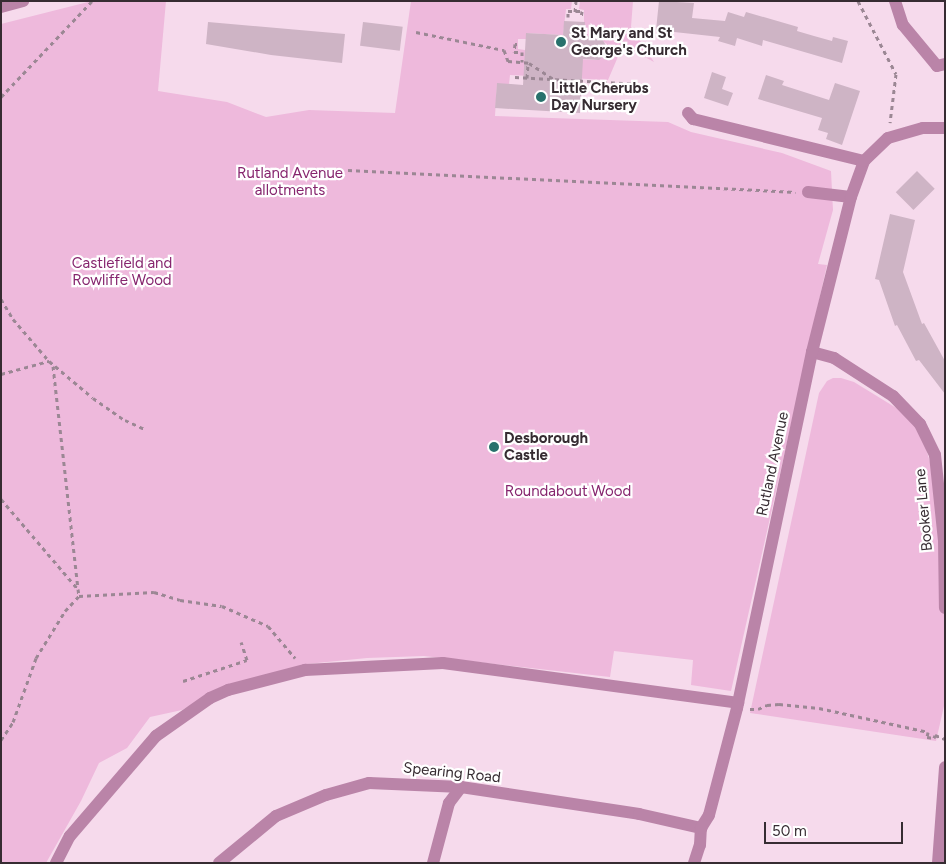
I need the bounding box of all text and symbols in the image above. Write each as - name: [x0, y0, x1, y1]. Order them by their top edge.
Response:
- place label: St Mary and St George's Church: [571, 24, 687, 59]
- marker: St Mary and St George's Church: [555, 36, 567, 48]
- place label: Little Cherubs Day Nursery: [551, 79, 648, 114]
- marker: Little Cherubs Day Nursery: [535, 91, 547, 103]
- park label: Rutland Avenue allotments: [237, 164, 343, 199]
- park label: Castlefield and Rowliffe Wood: [72, 254, 172, 289]
- street label: Rutland Avenue: [753, 410, 793, 518]
- place label: Desborough Castle: [504, 429, 588, 464]
- marker: Desborough Castle: [488, 441, 500, 453]
- street label: Booker Lane: [911, 468, 937, 552]
- park label: Roundabout Wood: [505, 483, 631, 501]
- street label: Spearing Road: [402, 759, 502, 787]
- scale bar: [766, 812, 905, 844]
- text: 50 m: [772, 822, 807, 840]

